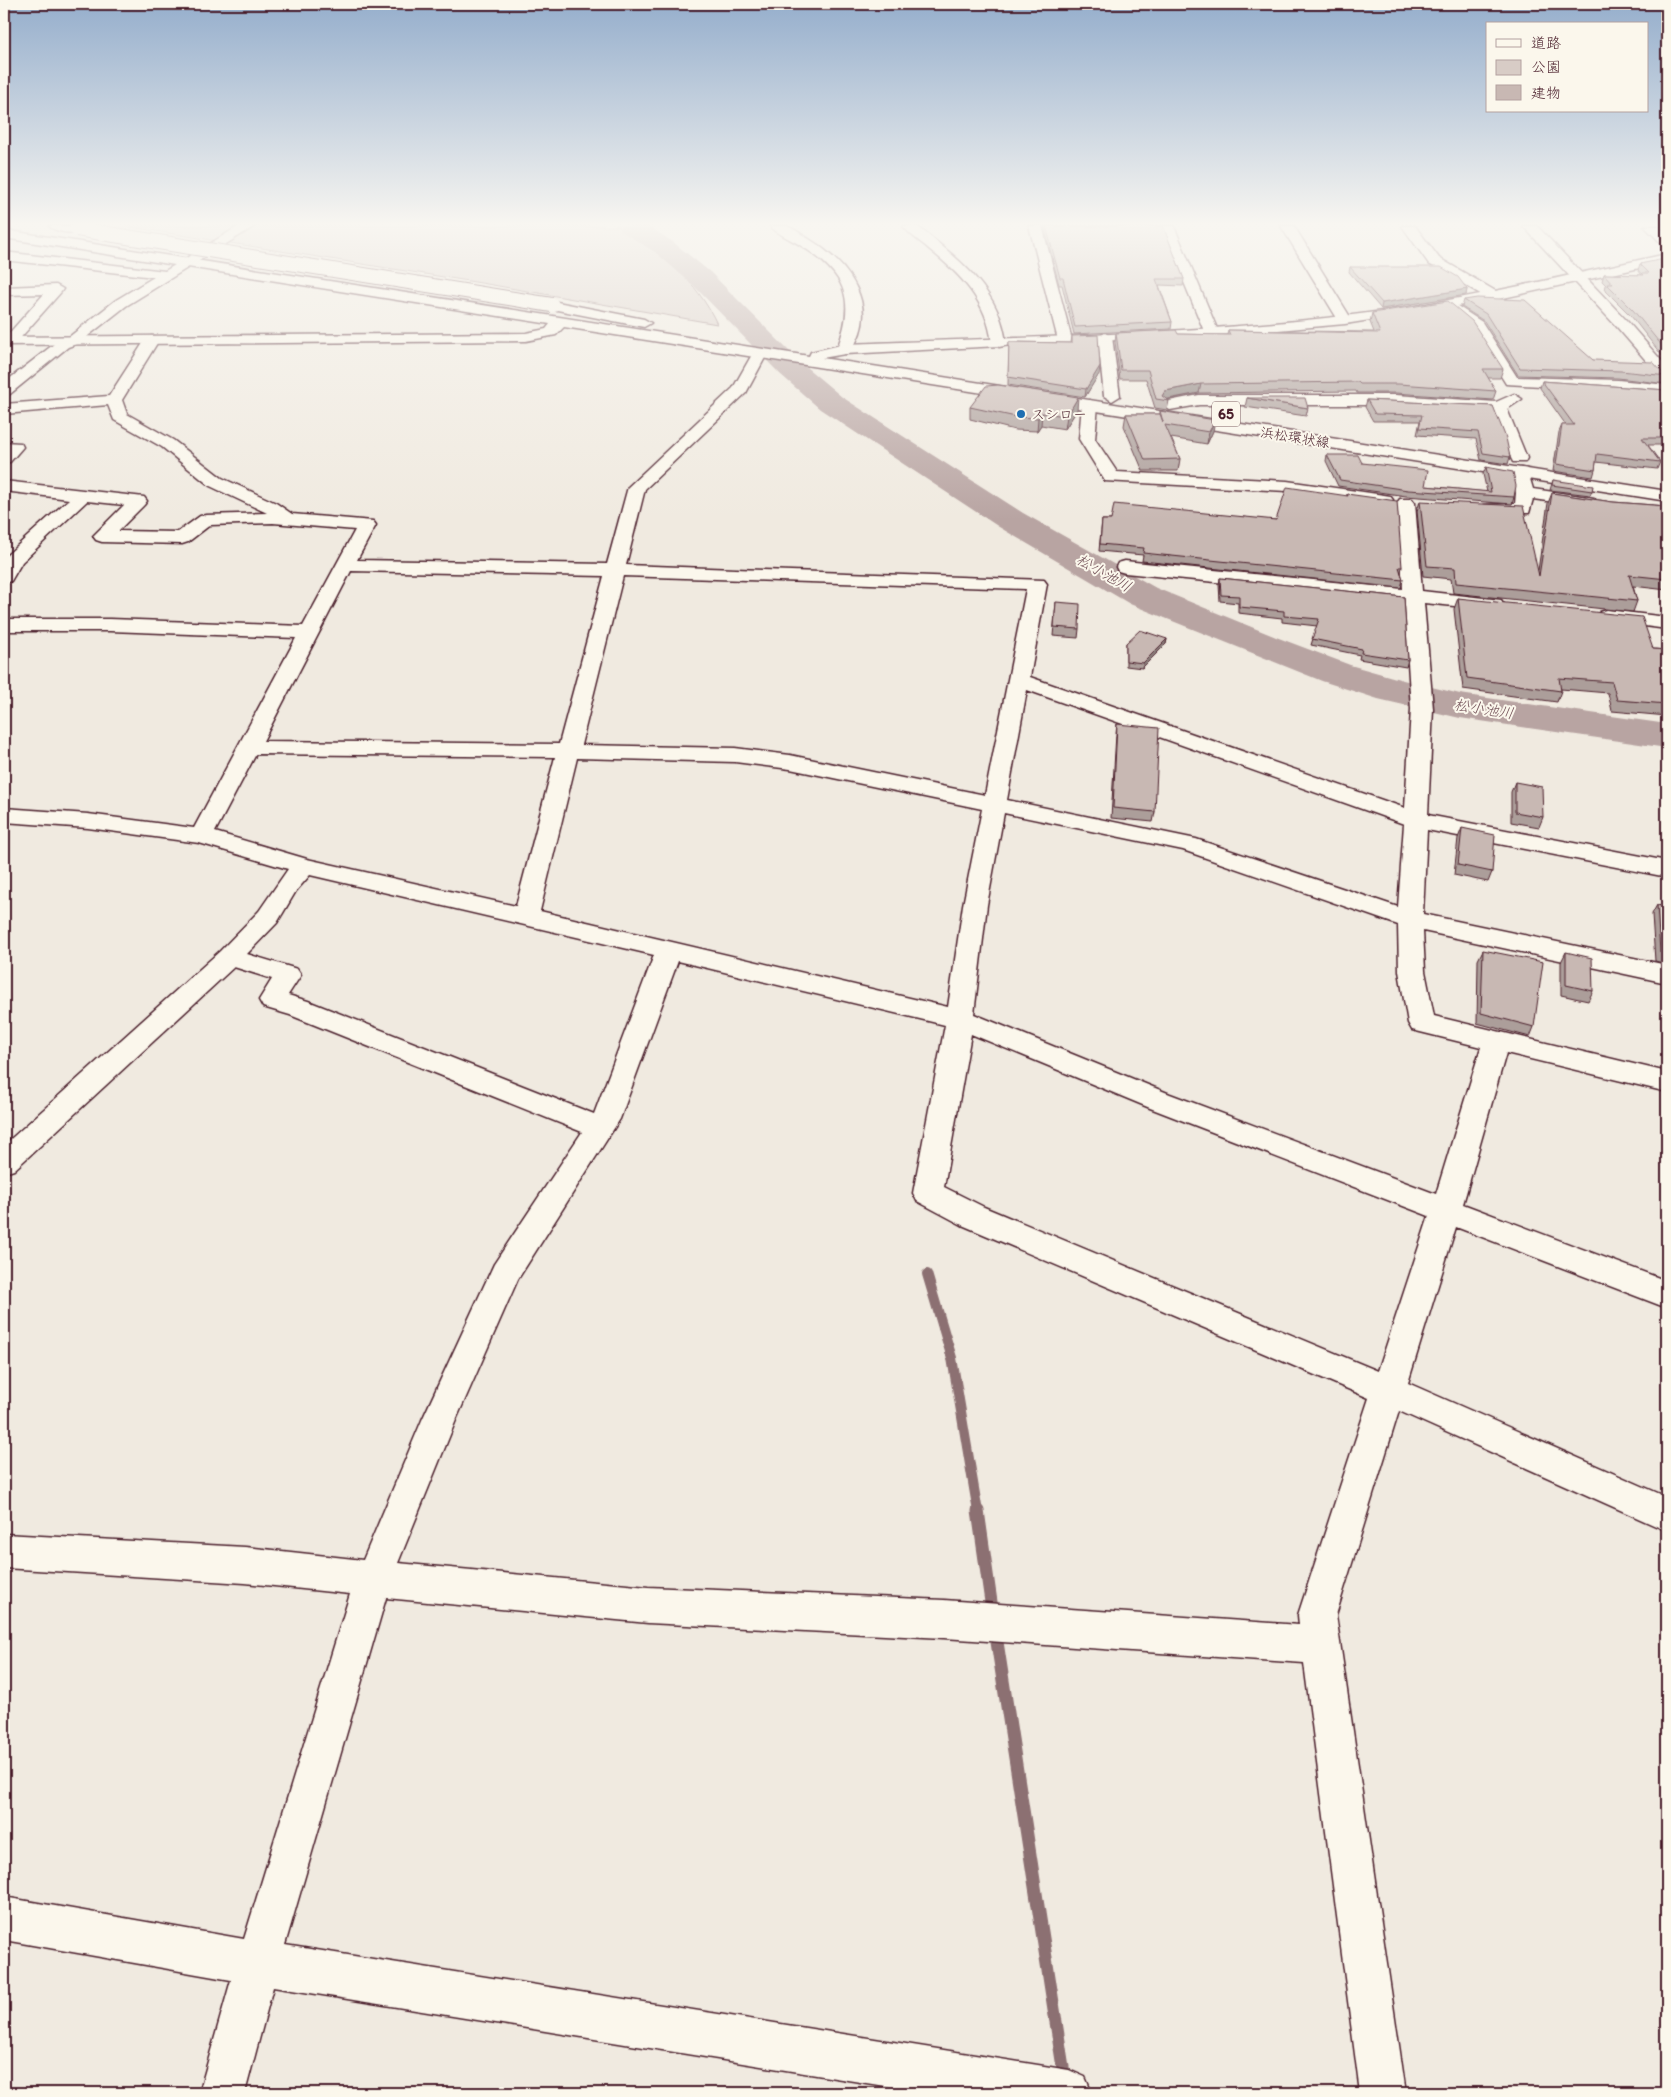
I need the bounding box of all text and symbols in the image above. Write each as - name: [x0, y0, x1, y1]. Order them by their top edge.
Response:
- legend: [1486, 22, 1648, 112]
- text: 道路: [1531, 34, 1561, 52]
- text: 公園: [1531, 58, 1561, 76]
- text: 建物: [1531, 84, 1561, 102]
- road number: 65: [1212, 402, 1240, 426]
- place label: スシロー: [1031, 406, 1087, 423]
- marker: スシロー: [1015, 408, 1027, 420]
- street label: 浜松環状線: [1259, 424, 1331, 451]
- water label: 松小池川: [1074, 550, 1134, 596]
- water label: 松小池川: [1453, 695, 1515, 723]

